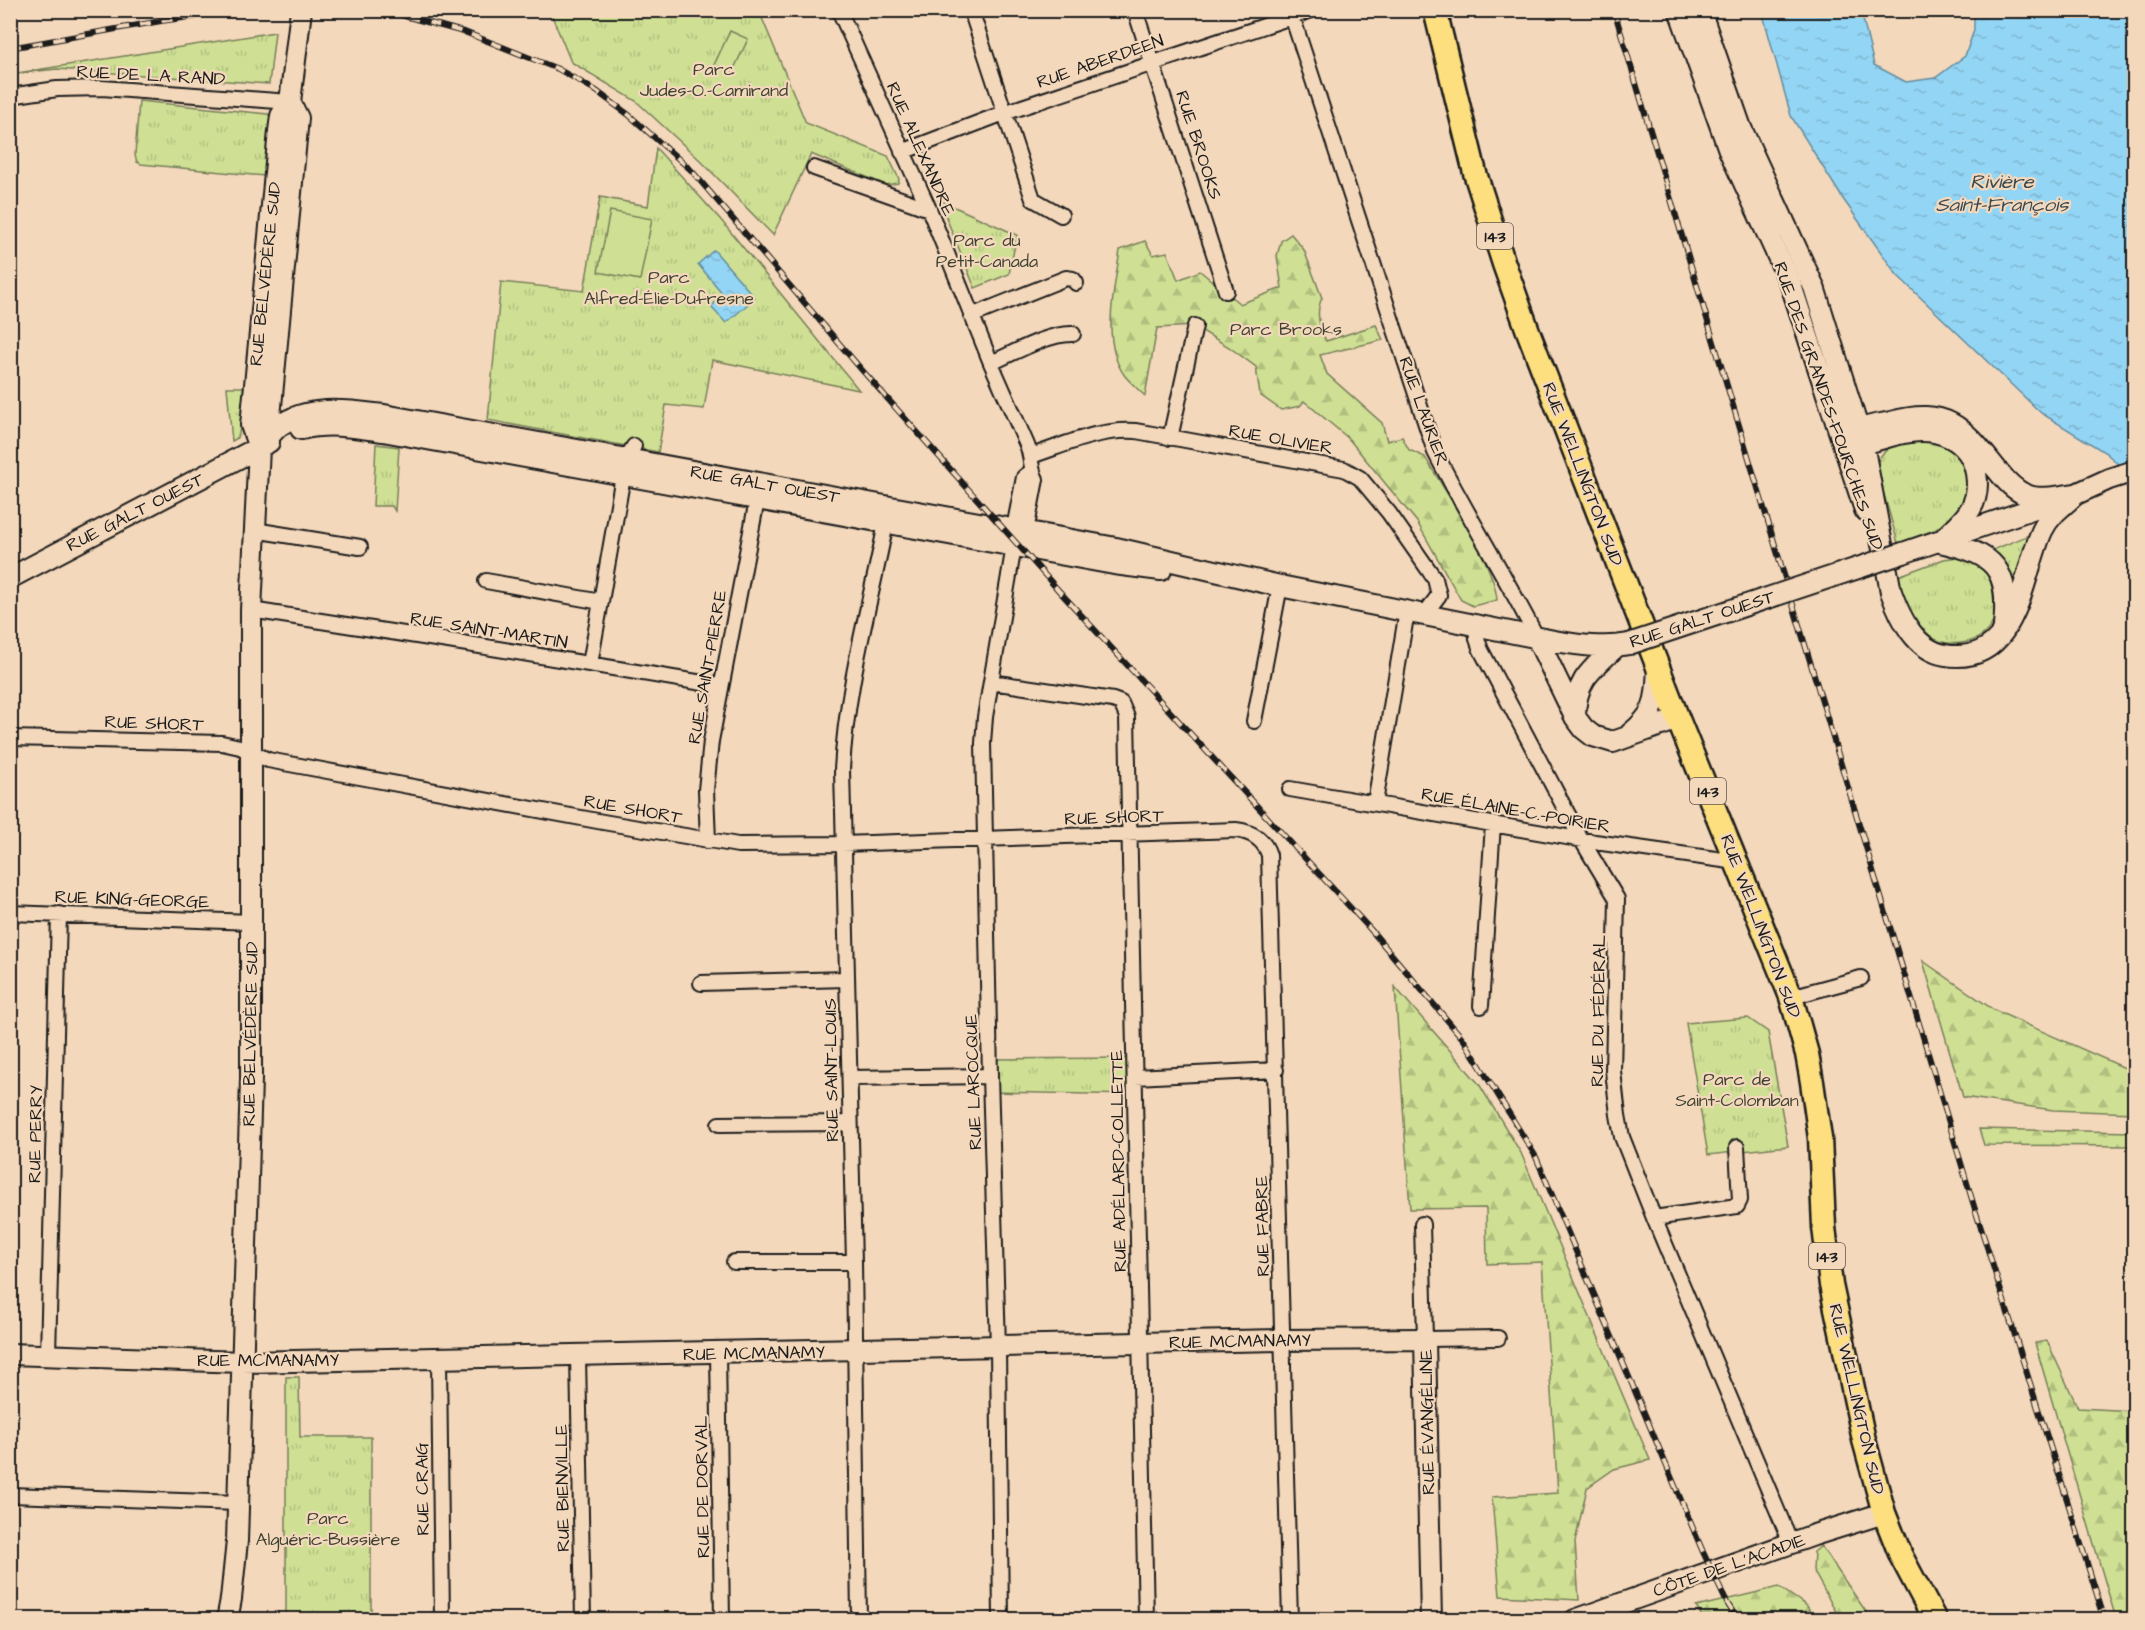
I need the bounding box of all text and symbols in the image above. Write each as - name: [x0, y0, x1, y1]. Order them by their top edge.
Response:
- street label: RUE ABERDEEN: [1033, 28, 1167, 95]
- park label: Parc Judes-O.-Camirand: [640, 57, 788, 103]
- street label: RUE DE LA RAND: [76, 59, 226, 92]
- street label: RUE ALEXANDRE: [880, 78, 961, 220]
- street label: RUE BROOKS: [1169, 88, 1228, 203]
- water label: Rivière Saint-François: [1936, 168, 2069, 219]
- street label: RUE BELVÉDÈRE SUD: [243, 180, 288, 367]
- road number: 143: [1477, 223, 1513, 249]
- park label: Parc du Petit-Canada: [936, 228, 1038, 274]
- street label: RUE DES GRANDES-FOURCHES SUD: [1767, 259, 1890, 554]
- park label: Parc Alfred-Élie-Dufresne: [584, 265, 754, 311]
- park label: Parc Brooks: [1230, 317, 1342, 342]
- street label: RUE LAURIER: [1392, 353, 1455, 469]
- street label: RUE WELLINGTON SUD: [1536, 379, 1629, 570]
- street label: RUE OLIVIER: [1227, 418, 1335, 461]
- street label: RUE GALT OUEST: [688, 459, 842, 510]
- street label: RUE GALT OUEST: [62, 467, 209, 558]
- street label: RUE GALT OUEST: [1626, 584, 1779, 655]
- street label: RUE SAINT-PIERRE: [682, 588, 733, 746]
- street label: RUE SAINT-MARTIN: [408, 606, 569, 655]
- street label: RUE SHORT: [104, 709, 205, 738]
- road number: 143: [1690, 778, 1726, 804]
- street label: RUE ÉLAINE-C.-POIRIER: [1419, 782, 1613, 839]
- street label: RUE SHORT: [582, 789, 685, 831]
- street label: RUE SHORT: [1064, 803, 1165, 832]
- street label: RUE WELLINGTON SUD: [1714, 831, 1807, 1022]
- street label: RUE KING-GEORGE: [54, 884, 210, 915]
- street label: RUE DU FÉDÉRAL: [1585, 934, 1612, 1087]
- street label: RUE BELVÉDÈRE SUD: [236, 941, 265, 1127]
- street label: RUE SAINT-LOUIS: [818, 998, 845, 1142]
- street label: RUE LAROCQUE: [959, 1013, 988, 1150]
- street label: RUE ADÉLARD-COLLETTE: [1104, 1049, 1133, 1272]
- park label: Parc de Saint-Colomban: [1675, 1067, 1799, 1113]
- street label: RUE PERRY: [22, 1084, 49, 1183]
- street label: RUE FABRE: [1249, 1175, 1276, 1277]
- road number: 143: [1809, 1243, 1845, 1269]
- street label: RUE WELLINGTON SUD: [1822, 1301, 1891, 1497]
- street label: RUE MCMANAMY: [1169, 1328, 1312, 1355]
- street label: RUE MCMANAMY: [683, 1340, 826, 1367]
- street label: RUE MCMANAMY: [197, 1348, 339, 1373]
- street label: RUE ÉVANGÉLINE: [1414, 1349, 1441, 1495]
- street label: RUE DE DORVAL: [689, 1415, 716, 1558]
- street label: RUE BIENVILLE: [549, 1424, 576, 1552]
- street label: RUE CRAIG: [409, 1442, 436, 1536]
- park label: Parc Alguéric-Bussière: [256, 1506, 400, 1553]
- street label: CÔTE DE L'ACADIE: [1650, 1528, 1809, 1603]

